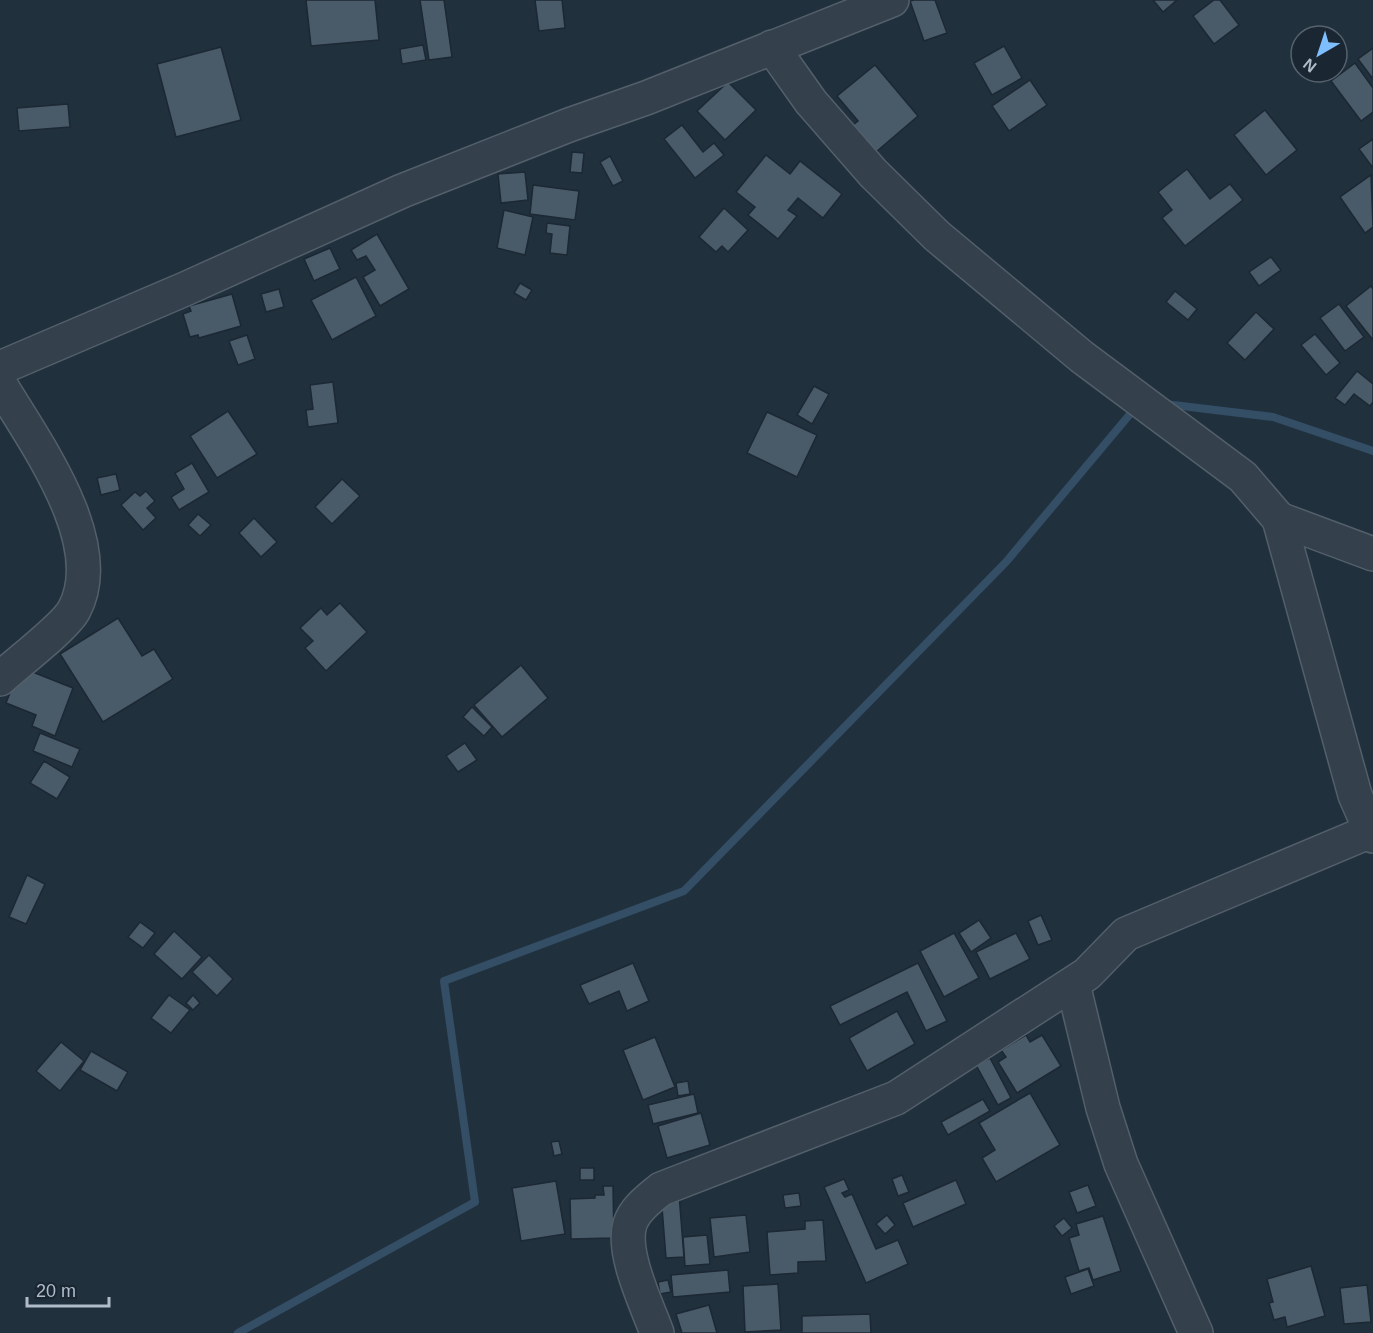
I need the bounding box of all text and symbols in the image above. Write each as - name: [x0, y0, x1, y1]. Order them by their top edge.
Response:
- north arrow: [1289, 24, 1349, 84]
- text: N: [1300, 55, 1320, 76]
- scale bar: [27, 1270, 110, 1308]
- text: 20 m: [36, 1281, 76, 1301]

